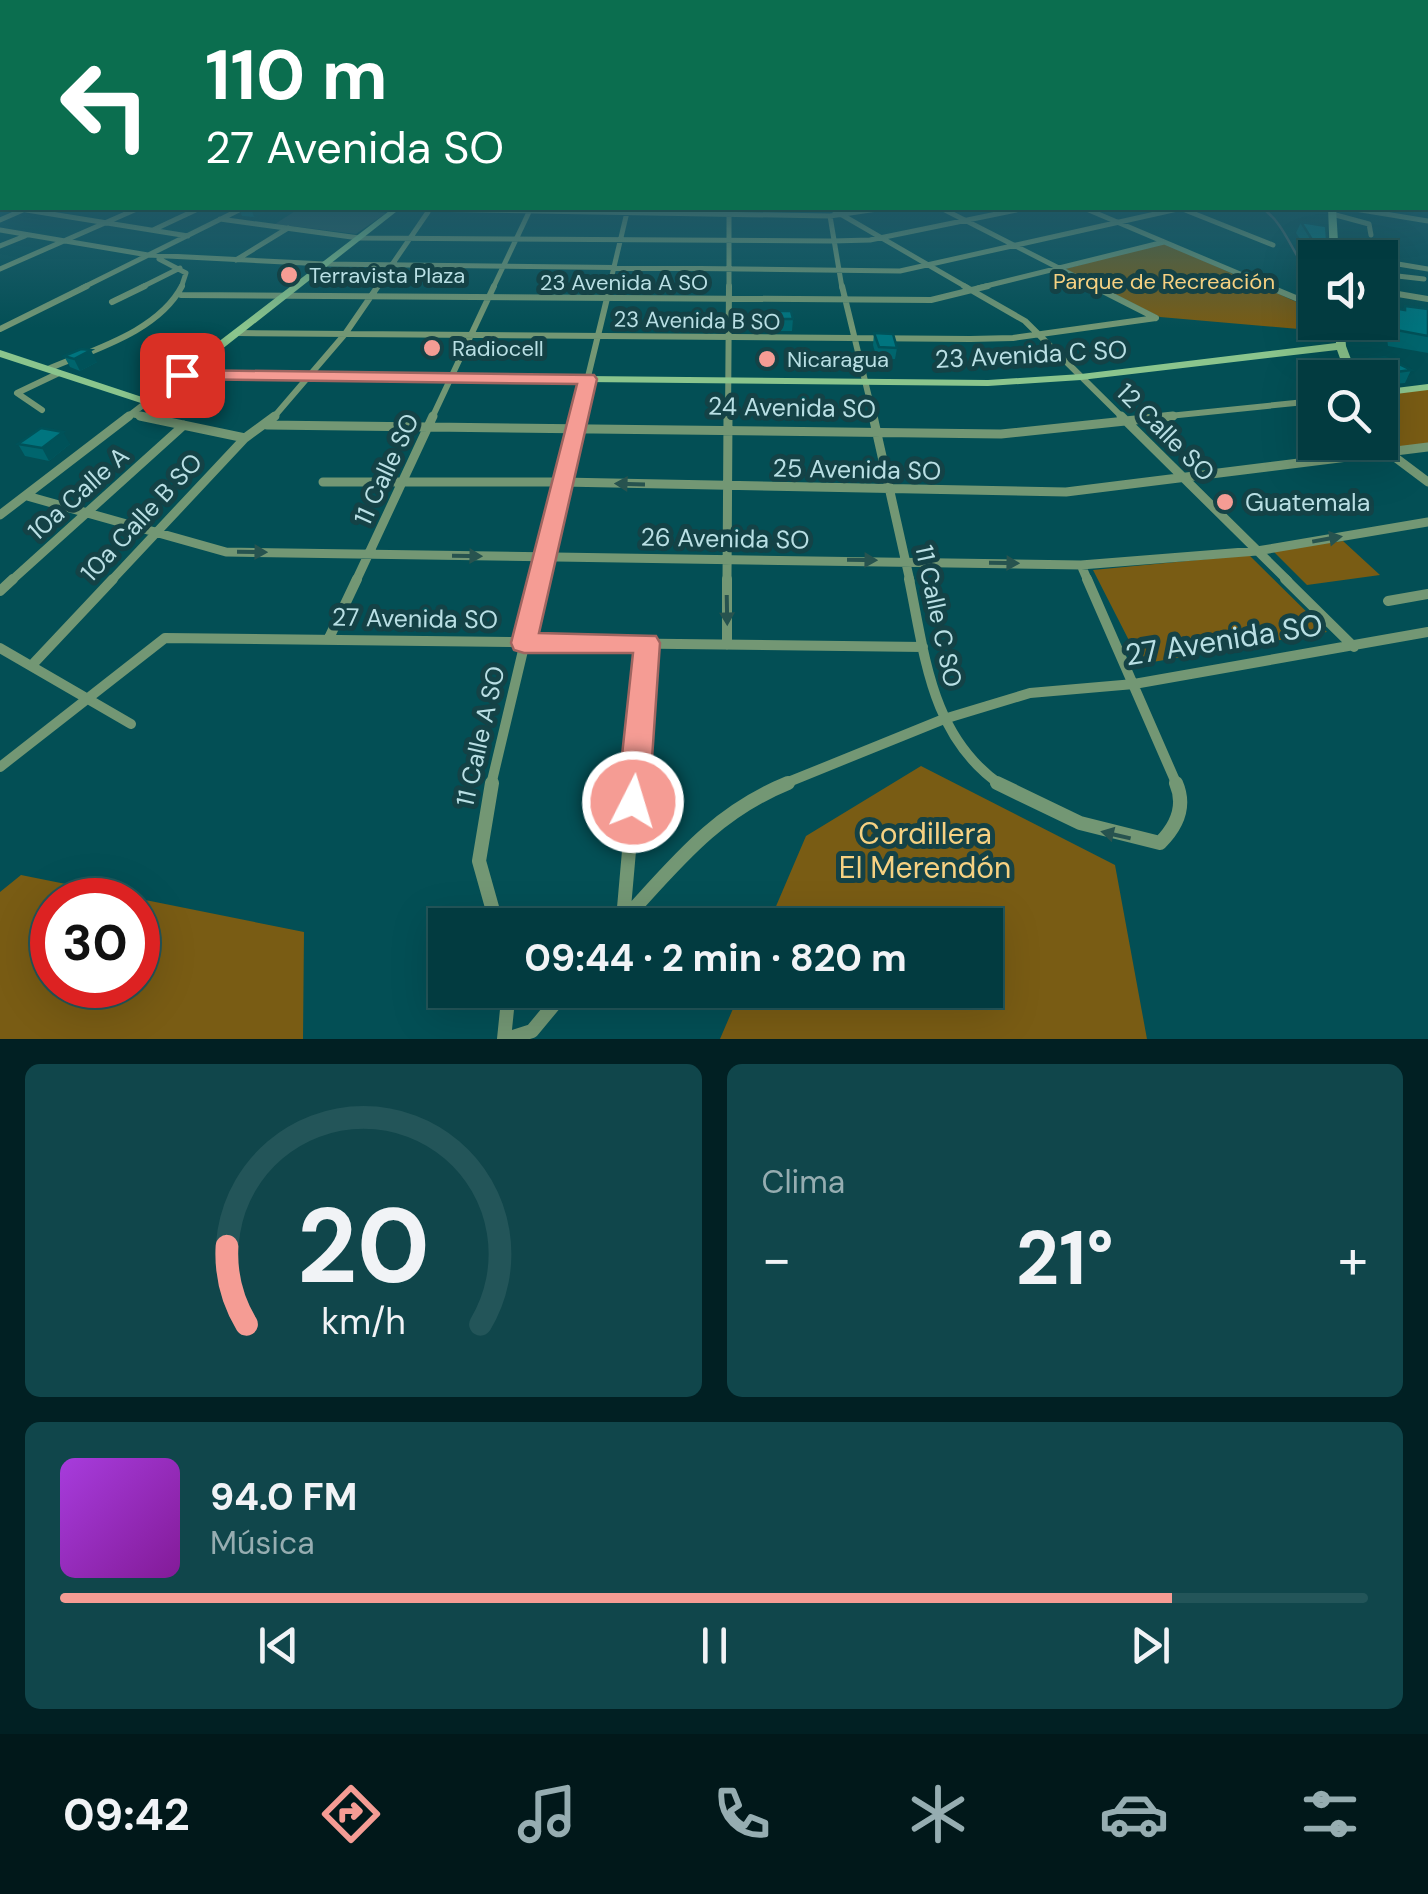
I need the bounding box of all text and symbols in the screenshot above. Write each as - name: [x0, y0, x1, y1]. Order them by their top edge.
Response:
- text: 110 m: [205, 30, 388, 121]
- icon: left: [40, 40, 170, 170]
- text: 27 Avenida SO: [205, 118, 504, 177]
- map controls: [1298, 240, 1398, 460]
- button: sound: [1298, 240, 1398, 340]
- place label: Terravista Plaza: [309, 261, 465, 290]
- marker: Terravista Plaza: [278, 264, 300, 286]
- park label: Parque de Recreación: [1053, 267, 1275, 296]
- street label: 23 Avenida A SO: [540, 268, 708, 297]
- street label: 23 Avenida B SO: [613, 305, 781, 336]
- pin: [140, 333, 225, 418]
- street label: 23 Avenida C SO: [934, 333, 1128, 376]
- place label: Radiocell: [452, 334, 544, 363]
- marker: Radiocell: [421, 337, 443, 359]
- place label: Nicaragua: [787, 345, 889, 374]
- icon: arrive: [155, 348, 210, 403]
- marker: Nicaragua: [756, 348, 778, 370]
- button: search: [1298, 360, 1398, 460]
- street label: 12 Calle SO: [1109, 376, 1222, 489]
- street label: 24 Avenida SO: [708, 390, 876, 425]
- street label: 11 Calle SO: [346, 408, 427, 530]
- street label: 10a Calle A: [21, 439, 136, 548]
- street label: 10a Calle B SO: [73, 446, 209, 589]
- street label: 25 Avenida SO: [772, 452, 942, 487]
- one-way arrow: [614, 475, 646, 491]
- place label: Guatemala: [1245, 486, 1370, 519]
- marker: Guatemala: [1214, 491, 1236, 513]
- street label: 26 Avenida SO: [640, 521, 810, 556]
- one-way arrow: [1312, 531, 1343, 546]
- street label: 11 Calle C SO: [907, 542, 970, 690]
- one-way arrow: [236, 545, 268, 561]
- one-way arrow: [451, 548, 483, 564]
- one-way arrow: [846, 552, 878, 568]
- one-way arrow: [988, 556, 1020, 572]
- one-way arrow: [719, 595, 735, 627]
- street label: 27 Avenida SO: [332, 601, 498, 636]
- street label: 27 Avenida SO: [1122, 605, 1325, 674]
- street label: 11 Calle A SO: [448, 663, 513, 809]
- position arrow: [581, 750, 685, 854]
- park label: Cordillera El Merendón: [839, 814, 1011, 887]
- one-way arrow: [1100, 827, 1131, 842]
- speed limit sign: 30: [30, 878, 160, 1008]
- text: 09:44 · 2 min · 820 m: [524, 933, 907, 983]
- text: Clima: [762, 1161, 845, 1203]
- text: 20: [297, 1179, 430, 1314]
- text: 21°: [1016, 1210, 1114, 1307]
- text: −: [762, 1223, 792, 1295]
- text: +: [1338, 1223, 1368, 1295]
- text: km/h: [321, 1299, 405, 1345]
- text: 94.0 FM: [210, 1472, 357, 1522]
- text: Música: [210, 1522, 315, 1564]
- icon: previous: [251, 1618, 306, 1673]
- icon: pause: [687, 1618, 742, 1673]
- icon: next: [1123, 1618, 1178, 1673]
- icon: directions: [316, 1779, 386, 1849]
- icon: music: [512, 1779, 582, 1849]
- icon: phone: [707, 1779, 777, 1849]
- icon: climate: [903, 1779, 973, 1849]
- icon: car: [1099, 1779, 1169, 1849]
- icon: filters: [1295, 1779, 1365, 1849]
- text: 09:42: [63, 1785, 190, 1844]

